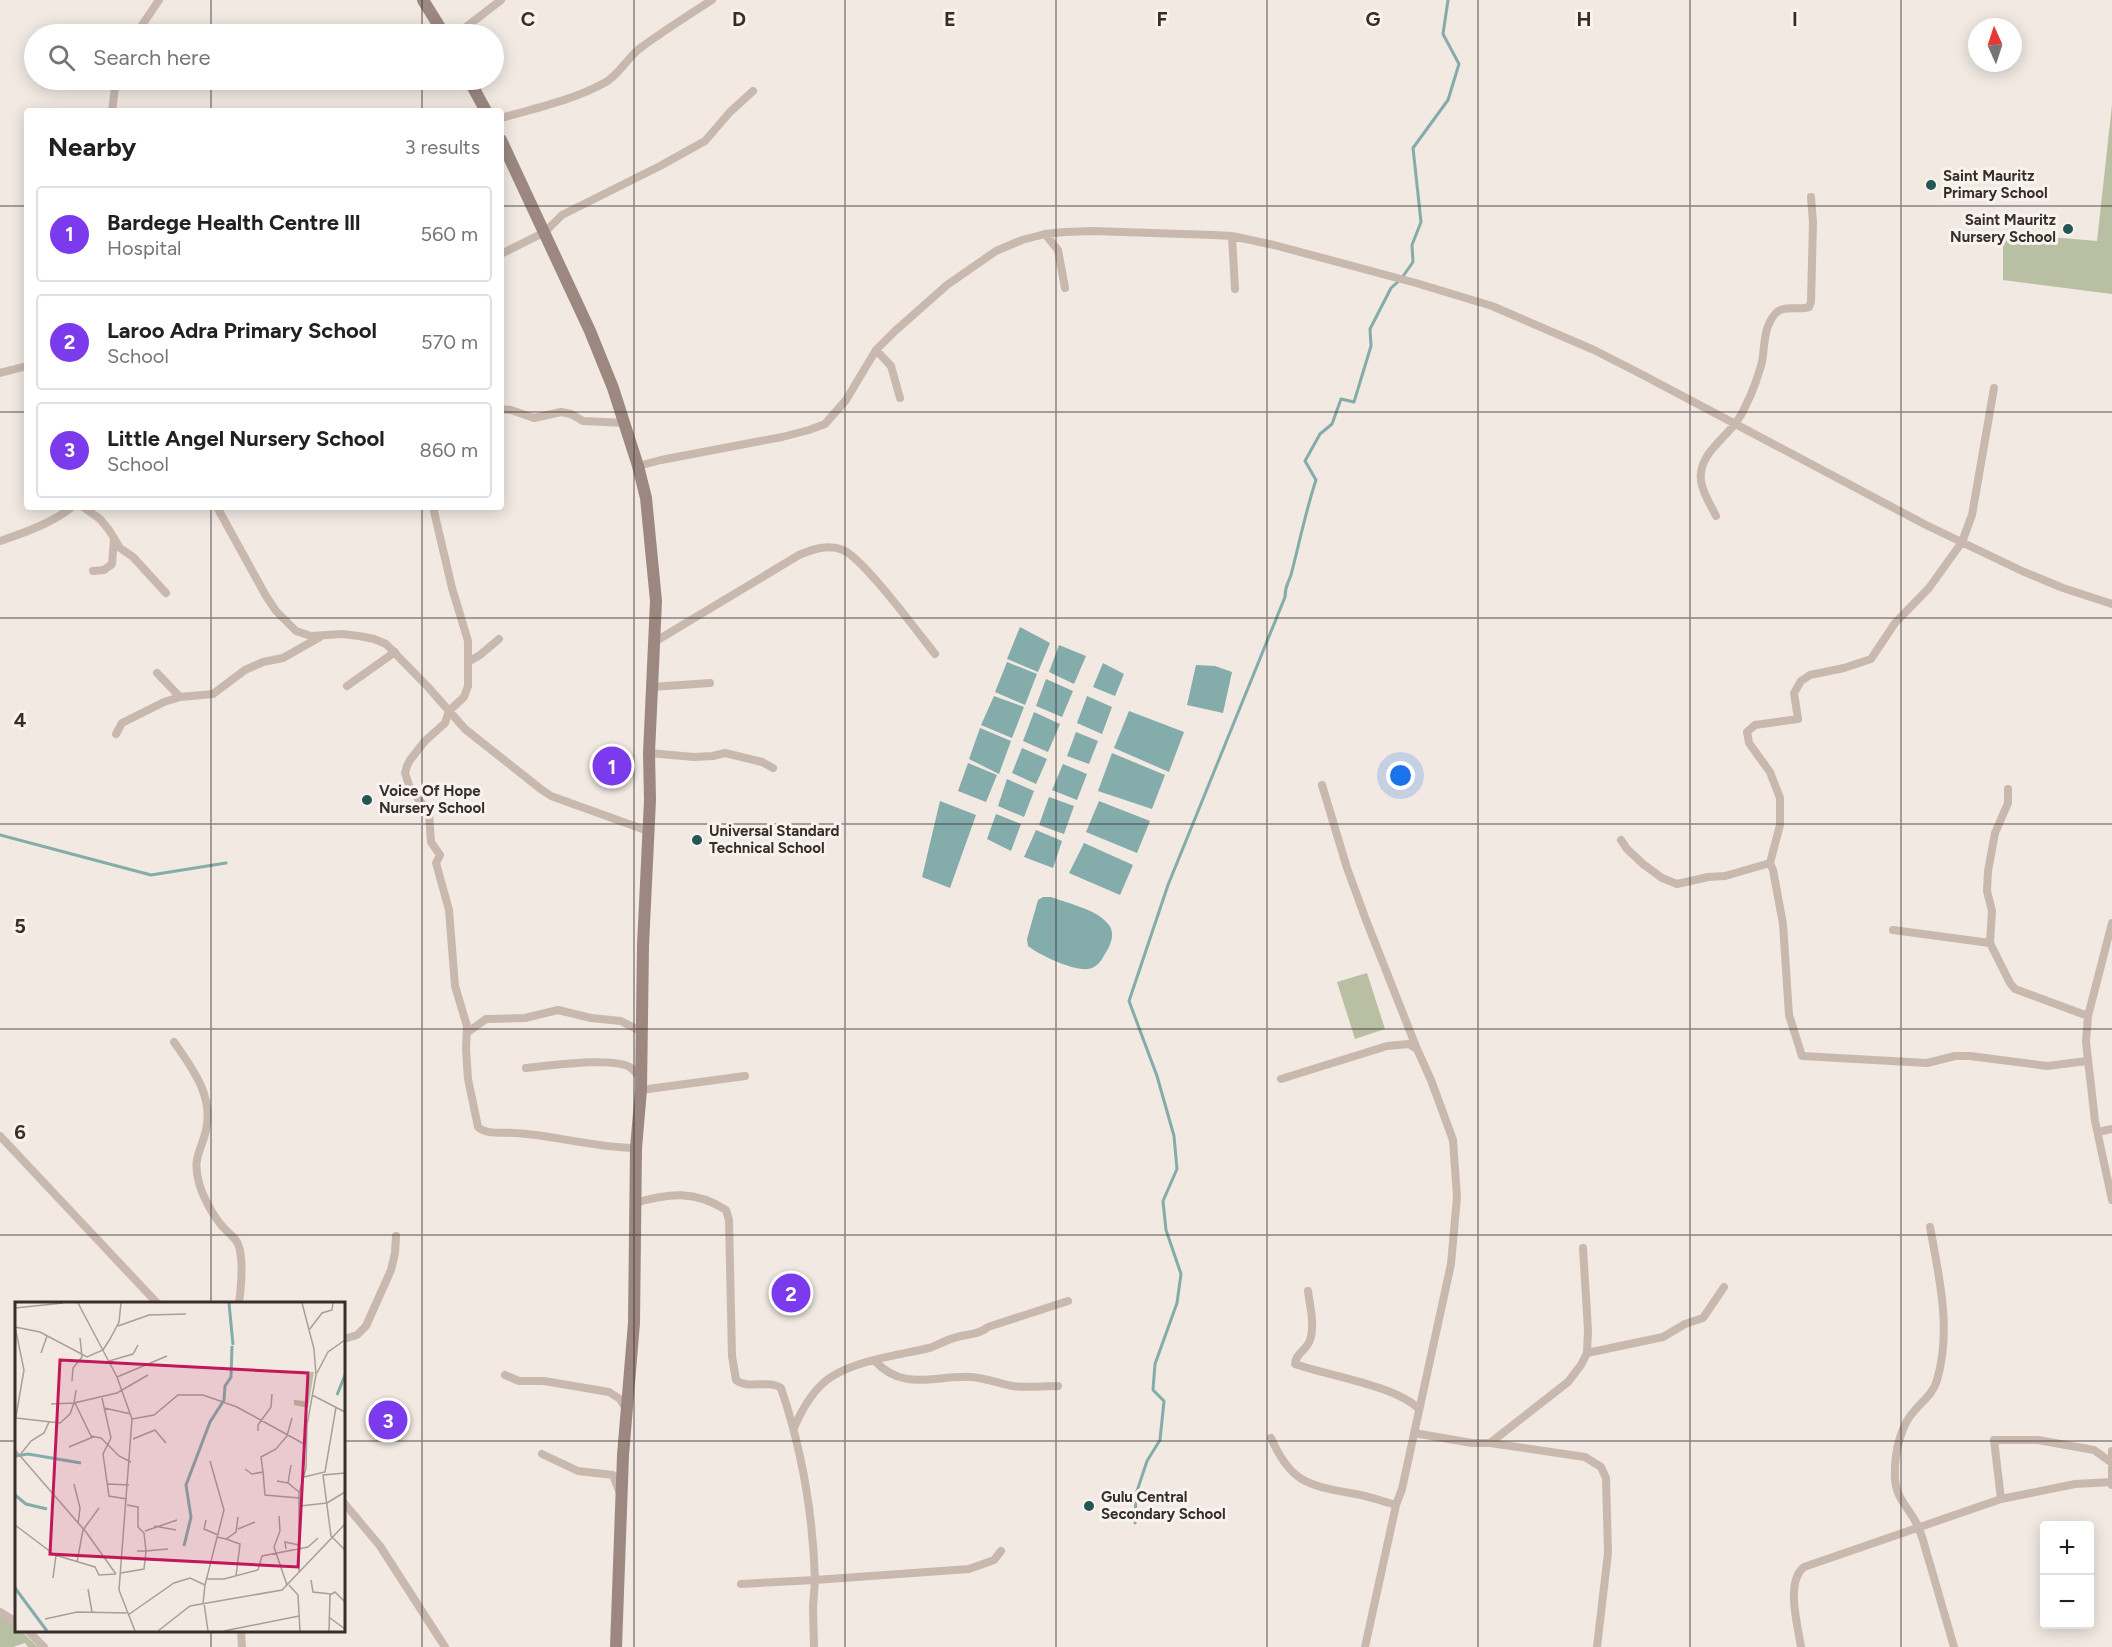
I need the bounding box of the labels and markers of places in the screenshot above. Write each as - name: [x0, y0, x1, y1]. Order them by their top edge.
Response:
- place label: Saint Mauritz Primary School: [1943, 167, 2048, 202]
- marker: Saint Mauritz Primary School: [1924, 178, 1938, 192]
- place label: Saint Mauritz Nursery School: [1950, 211, 2056, 246]
- marker: Saint Mauritz Nursery School: [2061, 222, 2075, 236]
- pin: 1: [592, 744, 632, 789]
- place label: Voice Of Hope Nursery School: [379, 782, 485, 817]
- marker: Voice Of Hope Nursery School: [360, 793, 374, 807]
- place label: Universal Standard Technical School: [709, 822, 839, 857]
- marker: Universal Standard Technical School: [690, 833, 704, 847]
- pin: 2: [772, 1270, 810, 1316]
- pin: 3: [368, 1398, 408, 1442]
- place label: Gulu Central Secondary School: [1101, 1488, 1226, 1523]
- marker: Gulu Central Secondary School: [1082, 1499, 1096, 1513]

